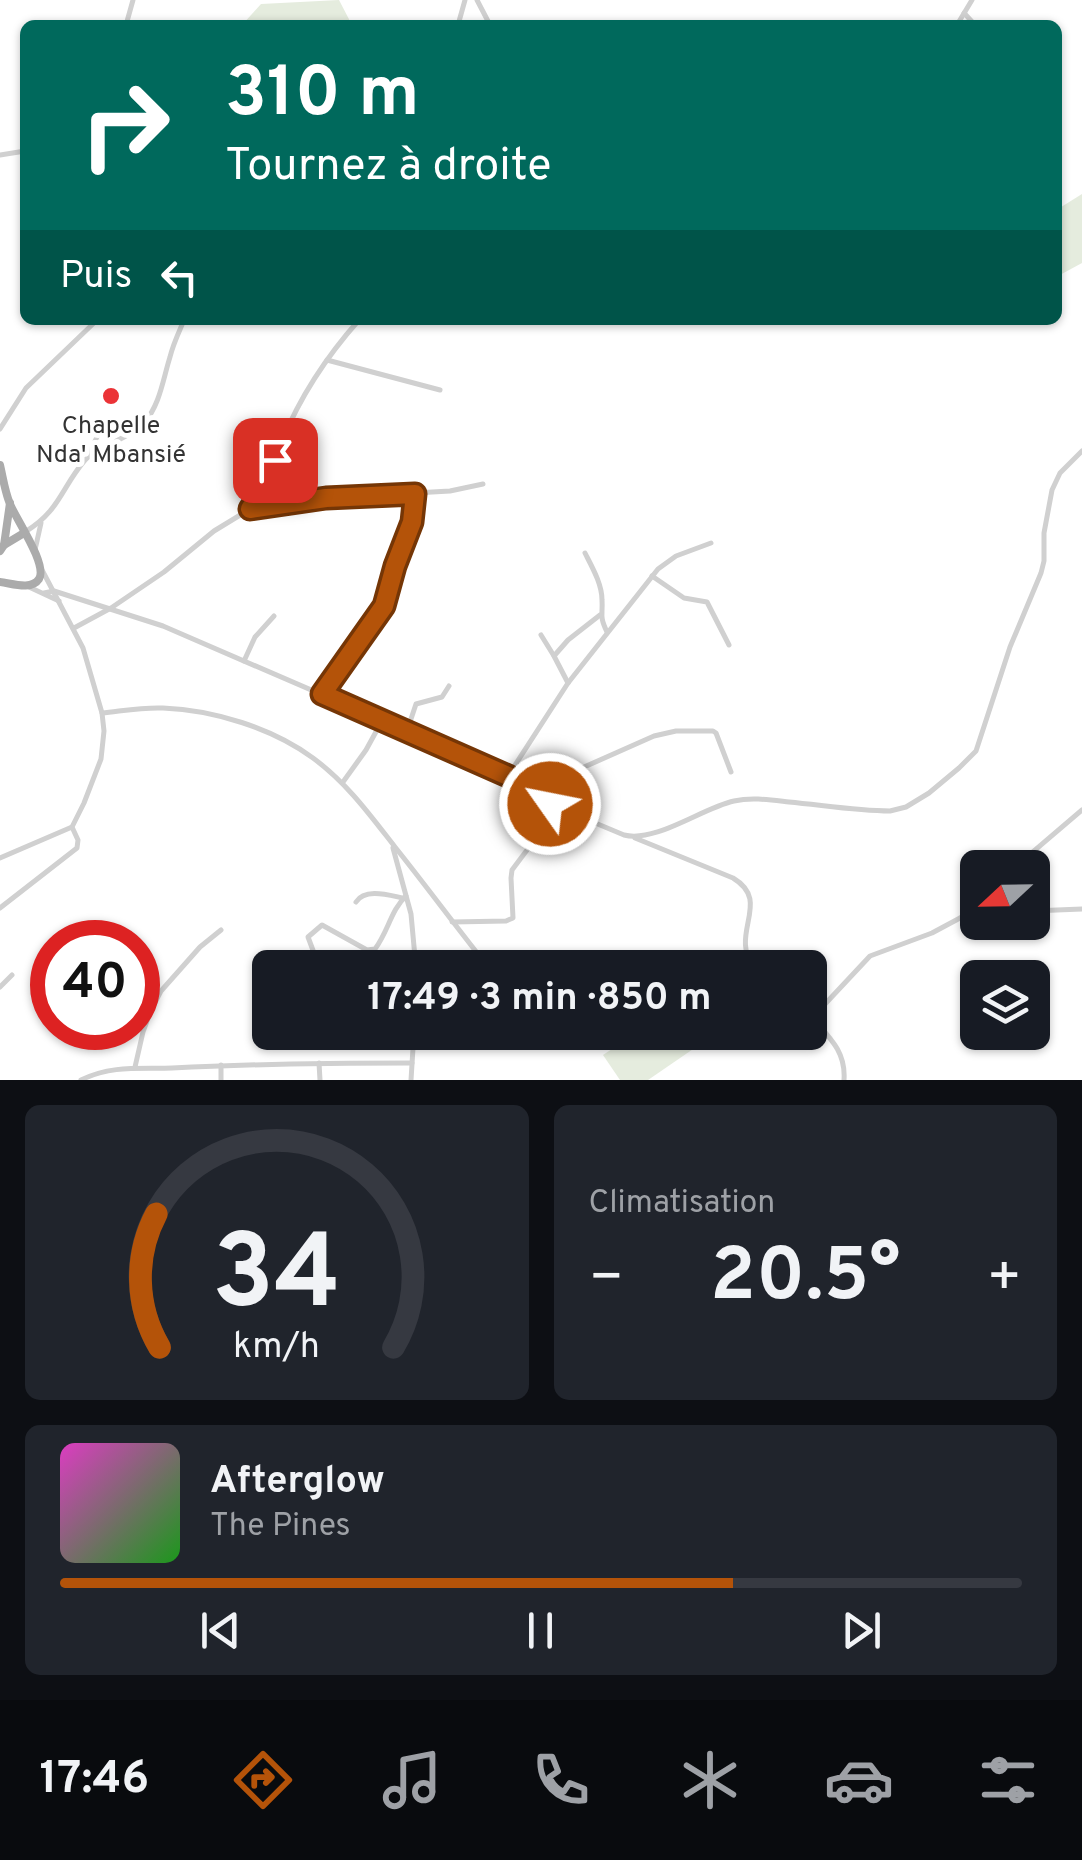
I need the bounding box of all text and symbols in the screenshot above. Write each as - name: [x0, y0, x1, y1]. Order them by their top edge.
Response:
- text: 310 m: [225, 52, 420, 141]
- icon: right: [60, 60, 190, 190]
- text: Tournez à droite: [225, 139, 552, 196]
- icon: left: [152, 250, 207, 305]
- text: Puis: [60, 253, 132, 302]
- marker: Chapelle Nda' Mbansié: [100, 385, 122, 407]
- place label: Chapelle Nda' Mbansié: [36, 411, 186, 472]
- pin: [233, 418, 318, 503]
- icon: arrive: [248, 433, 303, 488]
- position arrow: [498, 752, 602, 856]
- north arrow: [960, 850, 1050, 940]
- map controls: [960, 850, 1050, 1050]
- speed limit sign: 40: [30, 920, 160, 1050]
- button: layers: [960, 960, 1050, 1050]
- text: 17:49 · 3 min · 850 m: [367, 975, 712, 1024]
- text: Climatisation: [589, 1184, 775, 1224]
- text: 34: [212, 1213, 341, 1345]
- text: 20.5°: [710, 1232, 900, 1327]
- text: −: [589, 1245, 624, 1315]
- text: +: [987, 1245, 1022, 1315]
- text: km/h: [233, 1325, 320, 1371]
- text: Afterglow: [210, 1458, 385, 1507]
- text: The Pines: [210, 1507, 351, 1547]
- icon: previous: [193, 1603, 248, 1658]
- icon: pause: [513, 1603, 568, 1658]
- icon: next: [834, 1603, 889, 1658]
- icon: directions: [228, 1745, 298, 1815]
- icon: music: [377, 1745, 447, 1815]
- icon: phone: [526, 1745, 596, 1815]
- icon: climate: [675, 1745, 745, 1815]
- icon: car: [824, 1745, 894, 1815]
- icon: filters: [973, 1745, 1043, 1815]
- text: 17:46: [39, 1752, 149, 1809]

